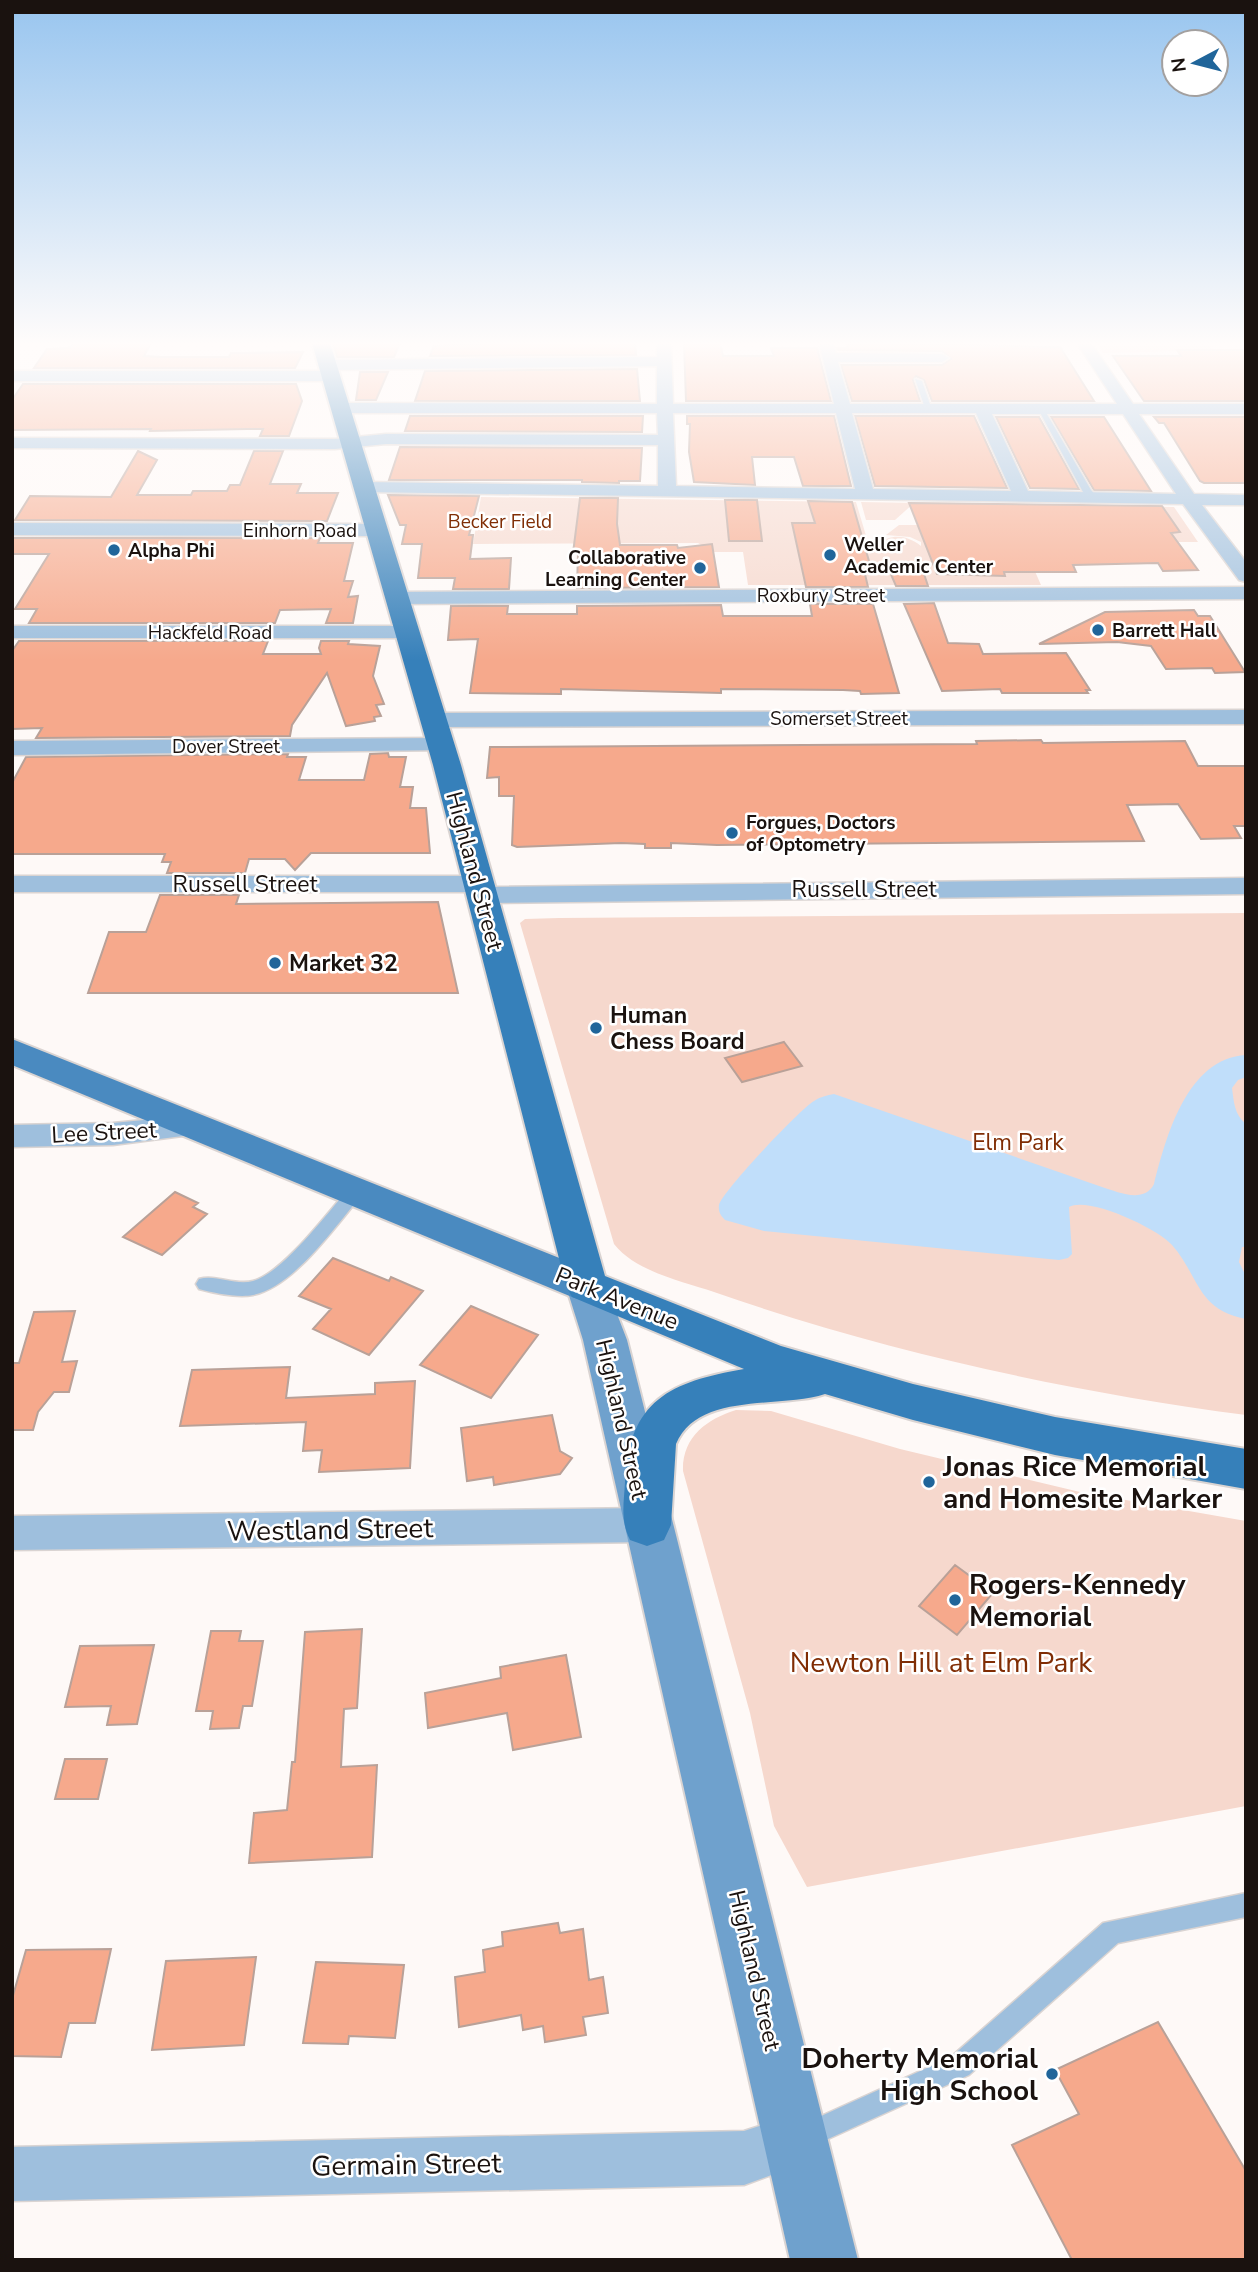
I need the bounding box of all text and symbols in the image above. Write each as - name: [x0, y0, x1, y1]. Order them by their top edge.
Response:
- north arrow: [1160, 28, 1230, 98]
- text: N: [1165, 56, 1193, 74]
- park label: Becker Field: [448, 509, 552, 535]
- street label: Einhorn Road: [243, 518, 357, 544]
- place label: Weller Academic Center: [844, 532, 994, 580]
- place label: Alpha Phi: [128, 538, 215, 564]
- marker: Alpha Phi: [106, 542, 122, 558]
- place label: Collaborative Learning Center: [545, 545, 687, 593]
- marker: Weller Academic Center: [822, 547, 838, 563]
- marker: Collaborative Learning Center: [692, 560, 708, 576]
- street label: Roxbury Street: [757, 583, 886, 609]
- place label: Barrett Hall: [1112, 618, 1217, 644]
- street label: Hackfeld Road: [148, 620, 272, 646]
- marker: Barrett Hall: [1090, 622, 1106, 638]
- street label: Somerset Street: [770, 706, 908, 732]
- street label: Dover Street: [172, 734, 280, 760]
- street label: Highland Street: [438, 788, 511, 955]
- place label: Forgues, Doctors of Optometry: [746, 810, 896, 858]
- marker: Forgues, Doctors of Optometry: [724, 825, 740, 841]
- street label: Russell Street: [173, 869, 318, 900]
- street label: Russell Street: [792, 874, 937, 905]
- place label: Market 32: [289, 948, 398, 979]
- marker: Market 32: [267, 955, 283, 971]
- place label: Human Chess Board: [610, 1000, 744, 1057]
- marker: Human Chess Board: [588, 1020, 604, 1036]
- street label: Lee Street: [51, 1114, 158, 1151]
- park label: Elm Park: [972, 1127, 1064, 1158]
- street label: Park Avenue: [551, 1260, 683, 1337]
- street label: Highland Street: [588, 1336, 655, 1503]
- place label: Jonas Rice Memorial and Homesite Marker: [942, 1448, 1222, 1518]
- marker: Jonas Rice Memorial and Homesite Marker: [921, 1474, 937, 1490]
- street label: Westland Street: [227, 1509, 434, 1551]
- place label: Rogers-Kennedy Memorial: [969, 1566, 1186, 1636]
- marker: Rogers-Kennedy Memorial: [947, 1592, 963, 1608]
- park label: Newton Hill at Elm Park: [790, 1644, 1093, 1682]
- street label: Highland Street: [721, 1887, 788, 2054]
- place label: Doherty Memorial High School: [801, 2040, 1038, 2110]
- marker: Doherty Memorial High School: [1044, 2066, 1060, 2082]
- street label: Germain Street: [311, 2144, 502, 2186]

